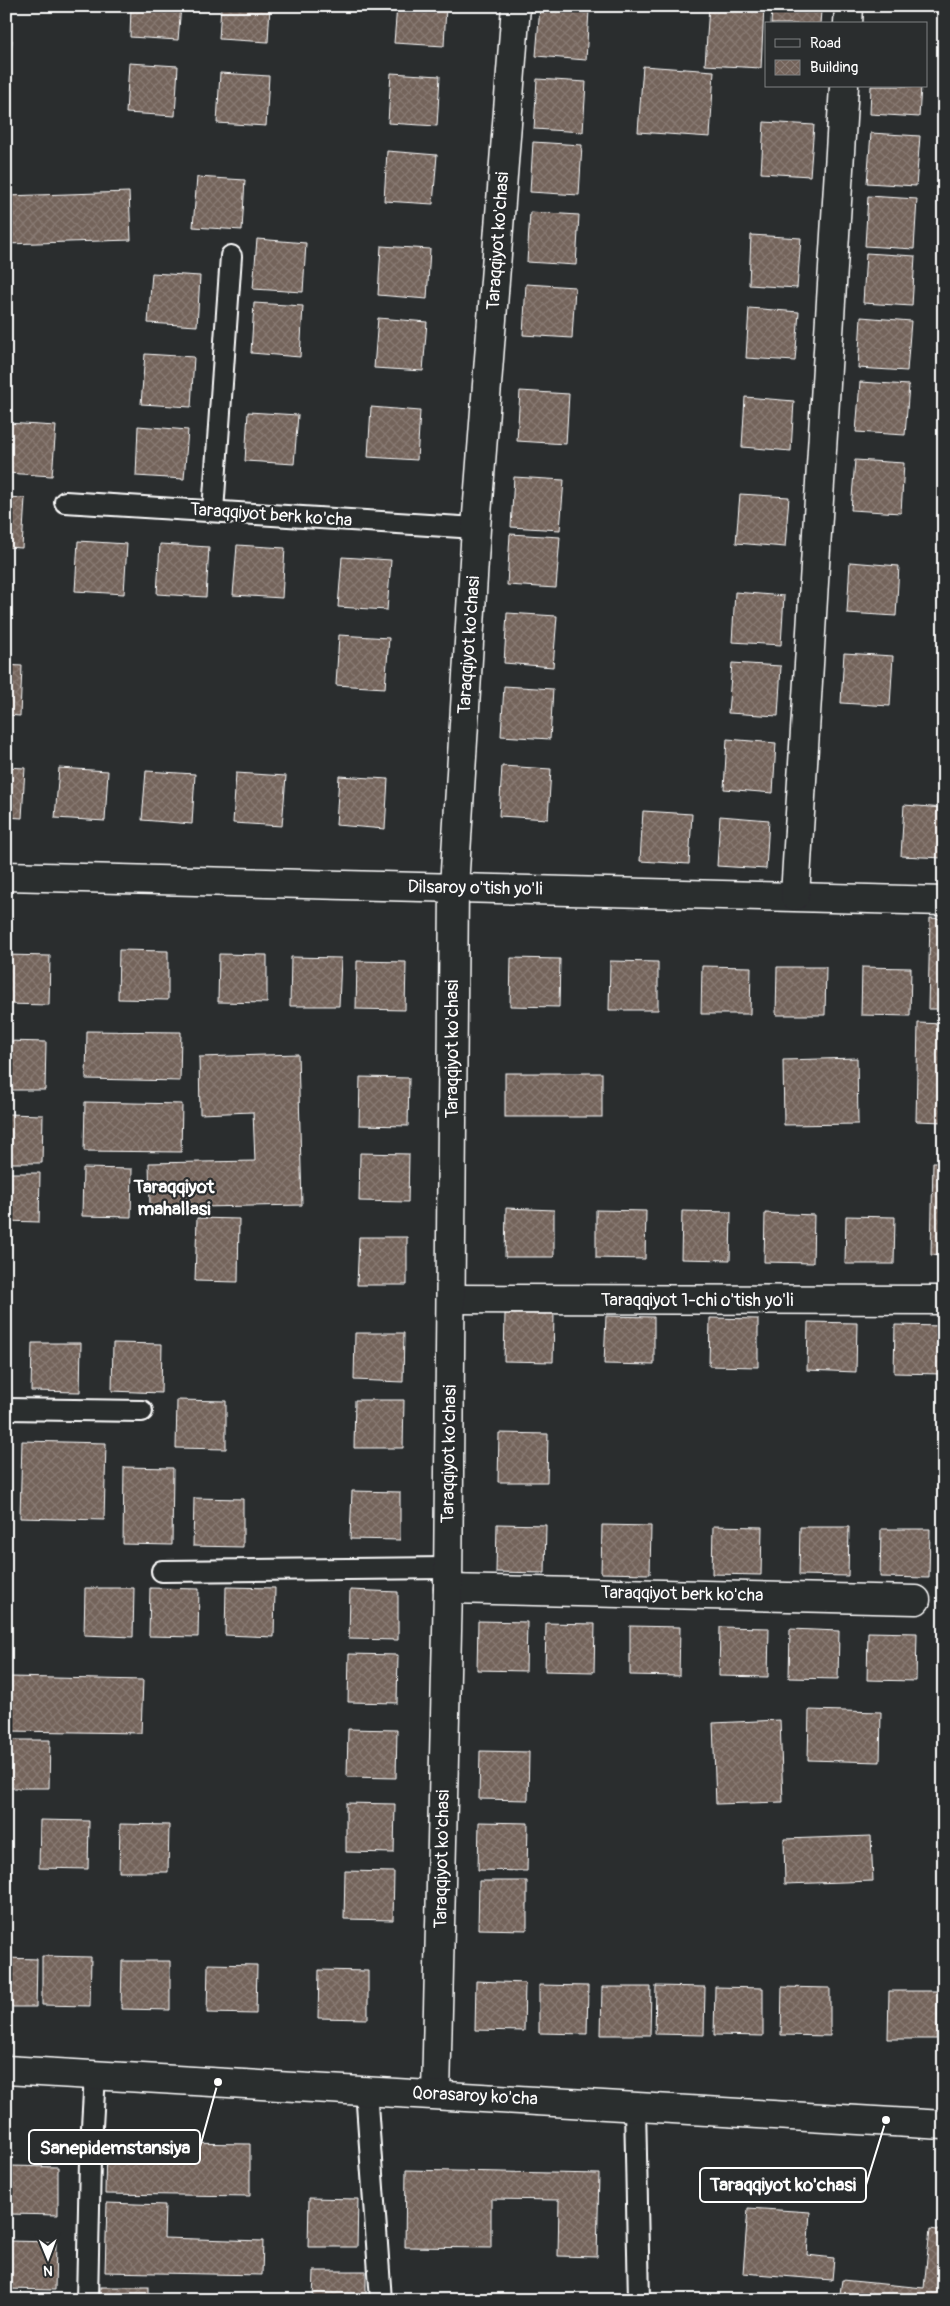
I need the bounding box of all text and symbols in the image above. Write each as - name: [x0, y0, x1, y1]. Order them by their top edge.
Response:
- legend: [765, 22, 928, 88]
- text: Road: [810, 34, 841, 53]
- text: Building: [810, 58, 858, 77]
- street label: Taraqqiyot ko'chasi: [482, 171, 514, 311]
- street label: Taraqqiyot berk ko'cha: [189, 498, 353, 532]
- street label: Taraqqiyot ko'chasi: [453, 575, 485, 715]
- street label: Dilsaroy o'tish yo'li: [407, 875, 543, 901]
- street label: Taraqqiyot ko'chasi: [441, 980, 464, 1118]
- district label: Taraqqiyot mahallasi: [133, 1175, 216, 1221]
- street label: Taraqqiyot 1-chi o'tish yo'li: [601, 1289, 793, 1312]
- street label: Taraqqiyot ko'chasi: [436, 1385, 462, 1523]
- street label: Taraqqiyot berk ko'cha: [600, 1581, 764, 1607]
- street label: Taraqqiyot ko'chasi: [429, 1790, 455, 1928]
- street label: Qorasaroy ko'cha: [412, 2081, 538, 2111]
- callout: Sanepidemstansiya: [29, 2130, 200, 2164]
- text: Sanepidemstansiya: [40, 2136, 191, 2160]
- callout: Taraqqiyot ko'chasi: [700, 2168, 866, 2202]
- text: Taraqqiyot ko'chasi: [709, 2173, 857, 2197]
- north arrow: [22, 2234, 72, 2284]
- text: N: [43, 2262, 53, 2279]

